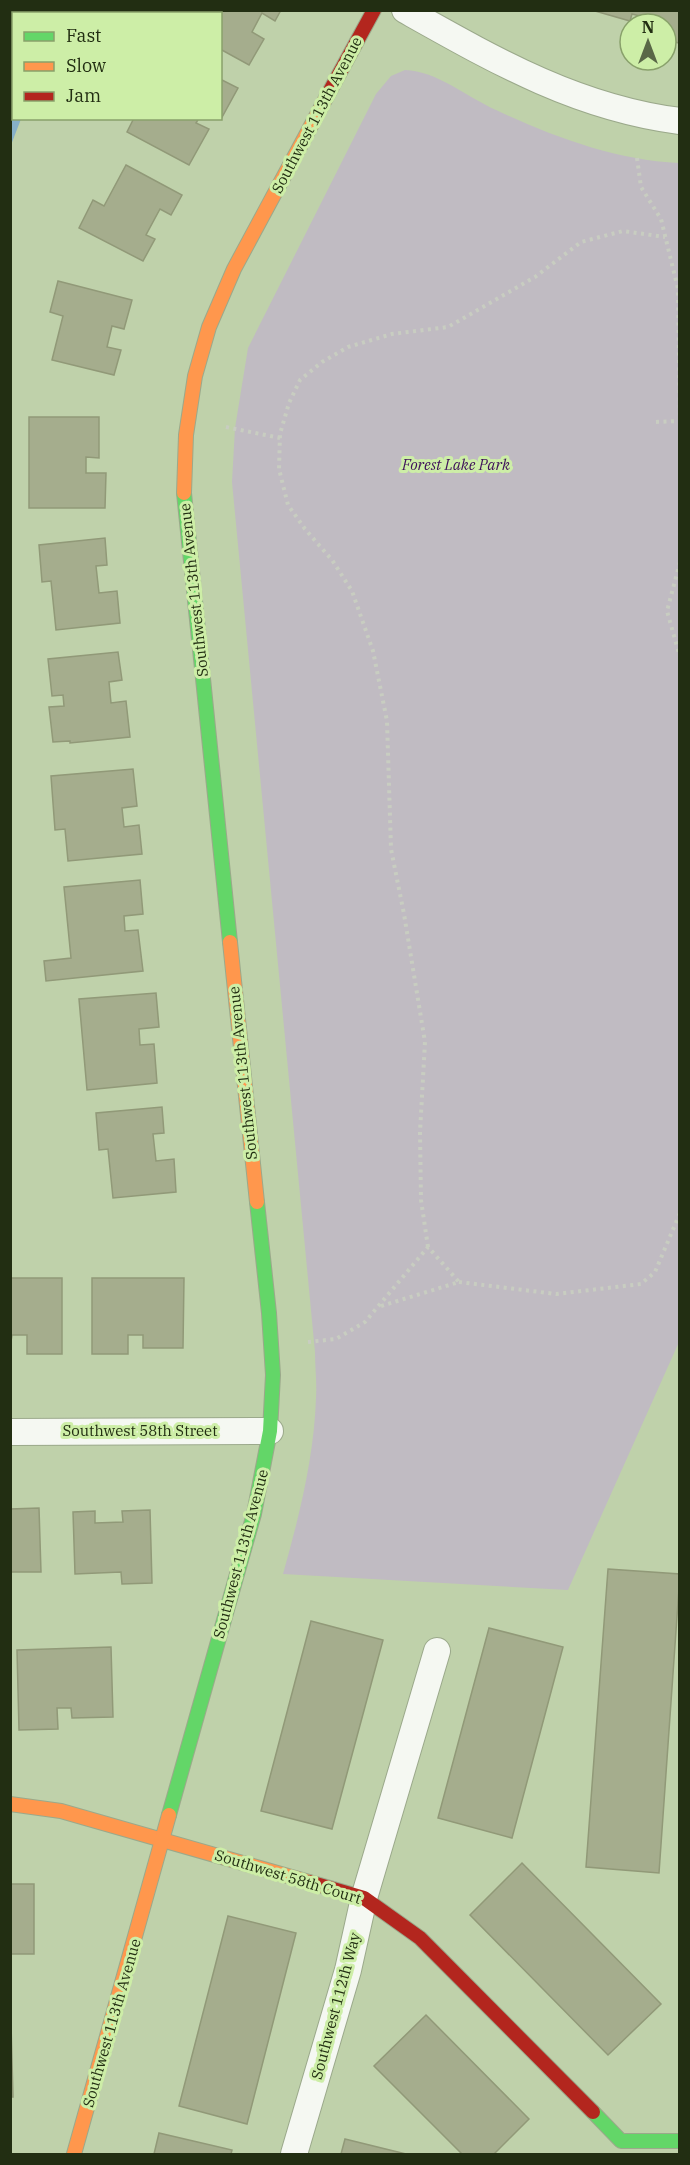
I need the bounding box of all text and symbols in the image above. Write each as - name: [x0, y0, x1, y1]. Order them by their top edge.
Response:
- legend: [12, 12, 222, 120]
- north arrow: [618, 12, 678, 72]
- text: N: [642, 17, 654, 37]
- text: Fast: [66, 24, 101, 47]
- street label: Southwest 113th Avenue: [267, 33, 366, 196]
- text: Slow: [66, 54, 106, 77]
- text: Jam: [66, 84, 101, 107]
- park label: Forest Lake Park: [401, 455, 510, 474]
- street label: Southwest 113th Avenue: [175, 502, 212, 678]
- street label: Southwest 113th Avenue: [224, 985, 261, 1161]
- street label: Southwest 58th Street: [63, 1421, 217, 1440]
- street label: Southwest 113th Avenue: [209, 1467, 272, 1641]
- street label: Southwest 58th Court: [213, 1845, 364, 1908]
- street label: Southwest 112th Way: [307, 1930, 364, 2081]
- street label: Southwest 113th Avenue: [78, 1936, 145, 2109]

